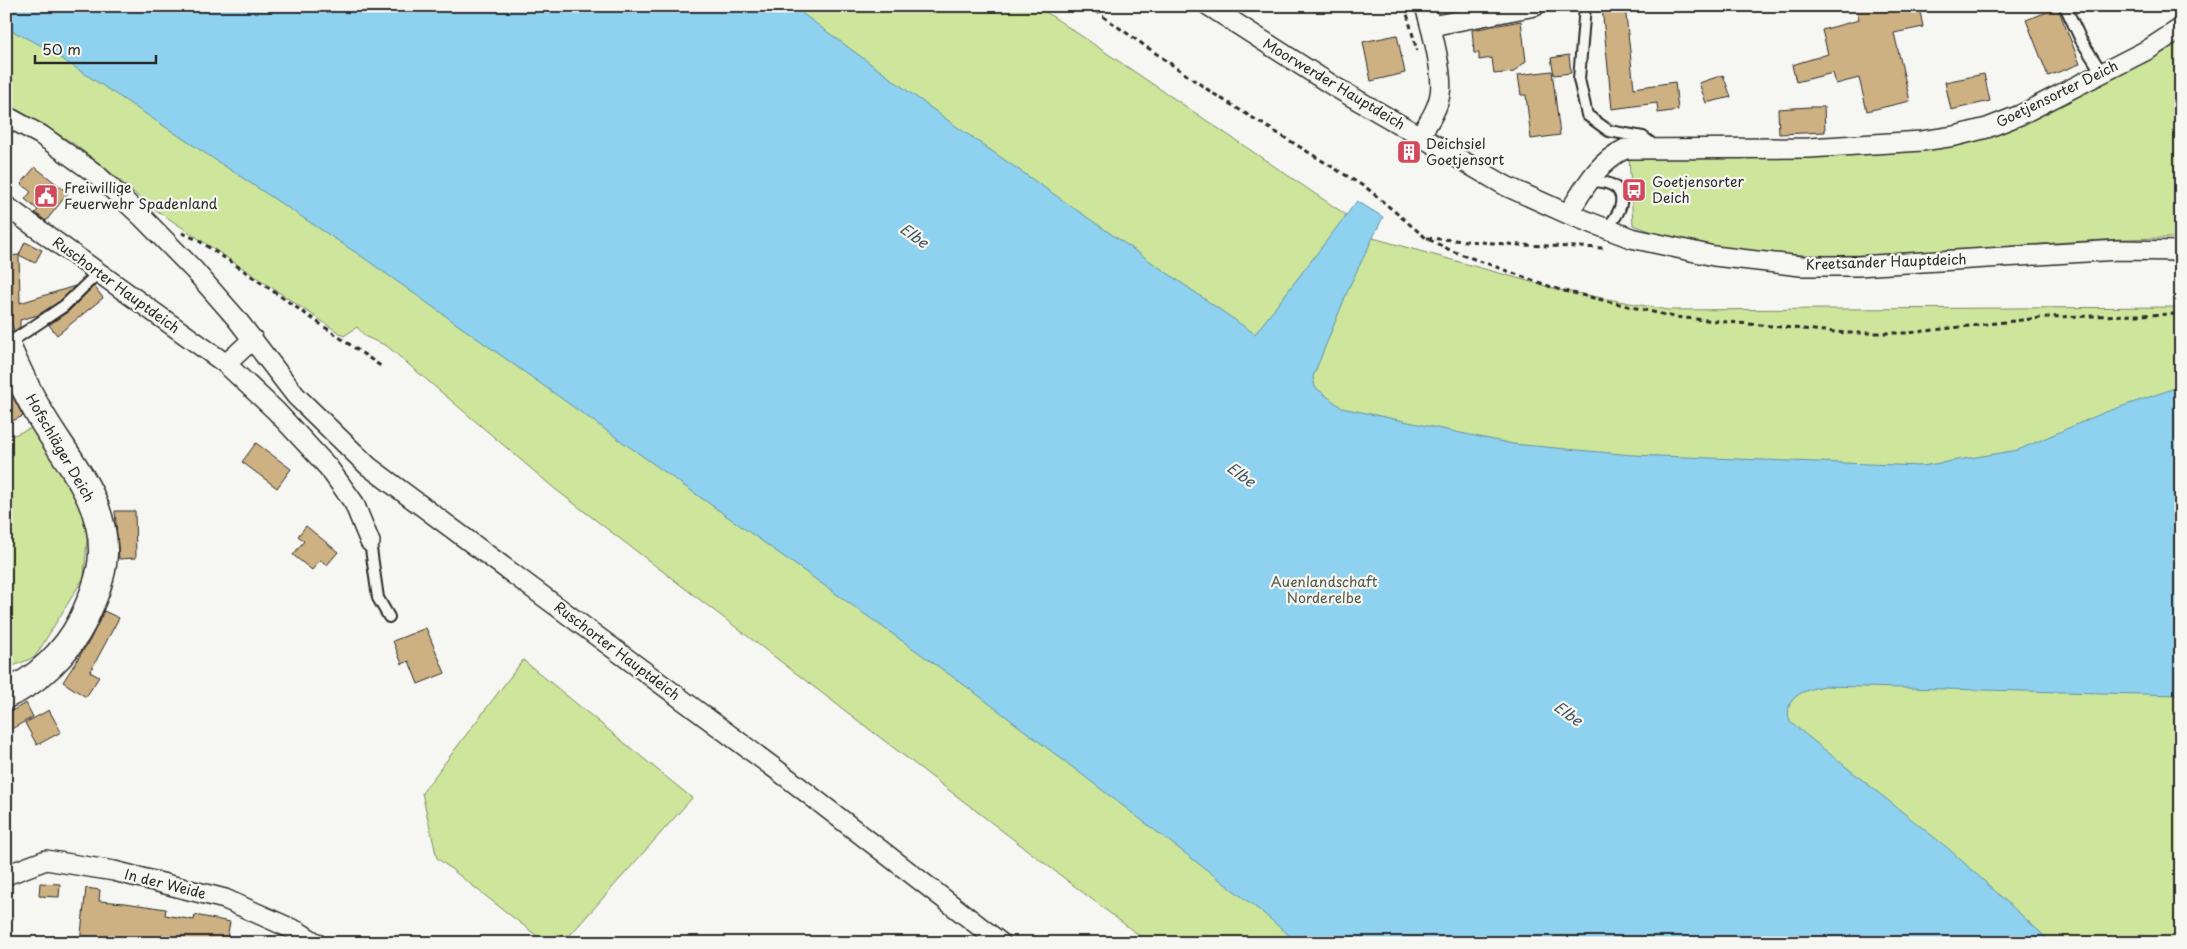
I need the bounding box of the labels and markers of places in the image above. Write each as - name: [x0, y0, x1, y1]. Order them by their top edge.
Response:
- place label: Deichsiel Goetjensort: [1426, 133, 1504, 170]
- building icon: Deichsiel Goetjensort: [1396, 139, 1422, 165]
- place label: Goetjensorter Deich: [1652, 171, 1744, 208]
- place label: Freiwillige Feuerwehr Spadenland: [64, 177, 218, 214]
- bus stop icon: Goetjensorter Deich: [1621, 177, 1647, 203]
- public building icon: Freiwillige Feuerwehr Spadenland: [33, 183, 59, 209]

